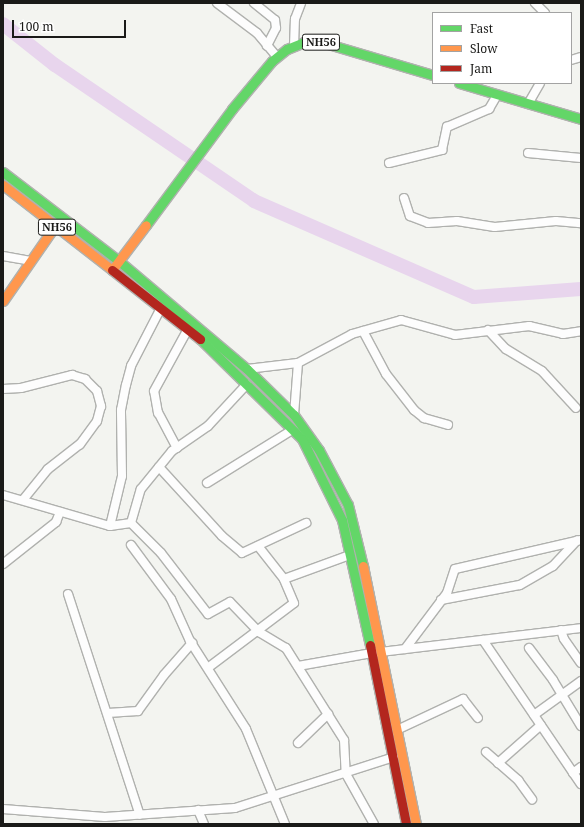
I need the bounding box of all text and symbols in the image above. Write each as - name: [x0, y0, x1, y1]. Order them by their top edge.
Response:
- scale bar: [14, 12, 128, 38]
- legend: [432, 12, 572, 84]
- text: 100 m: [19, 18, 54, 35]
- text: Fast: [470, 20, 493, 37]
- road number: NH56: [301, 33, 341, 51]
- text: Slow: [470, 40, 498, 57]
- text: Jam: [470, 60, 492, 77]
- road number: NH56: [37, 218, 77, 236]

